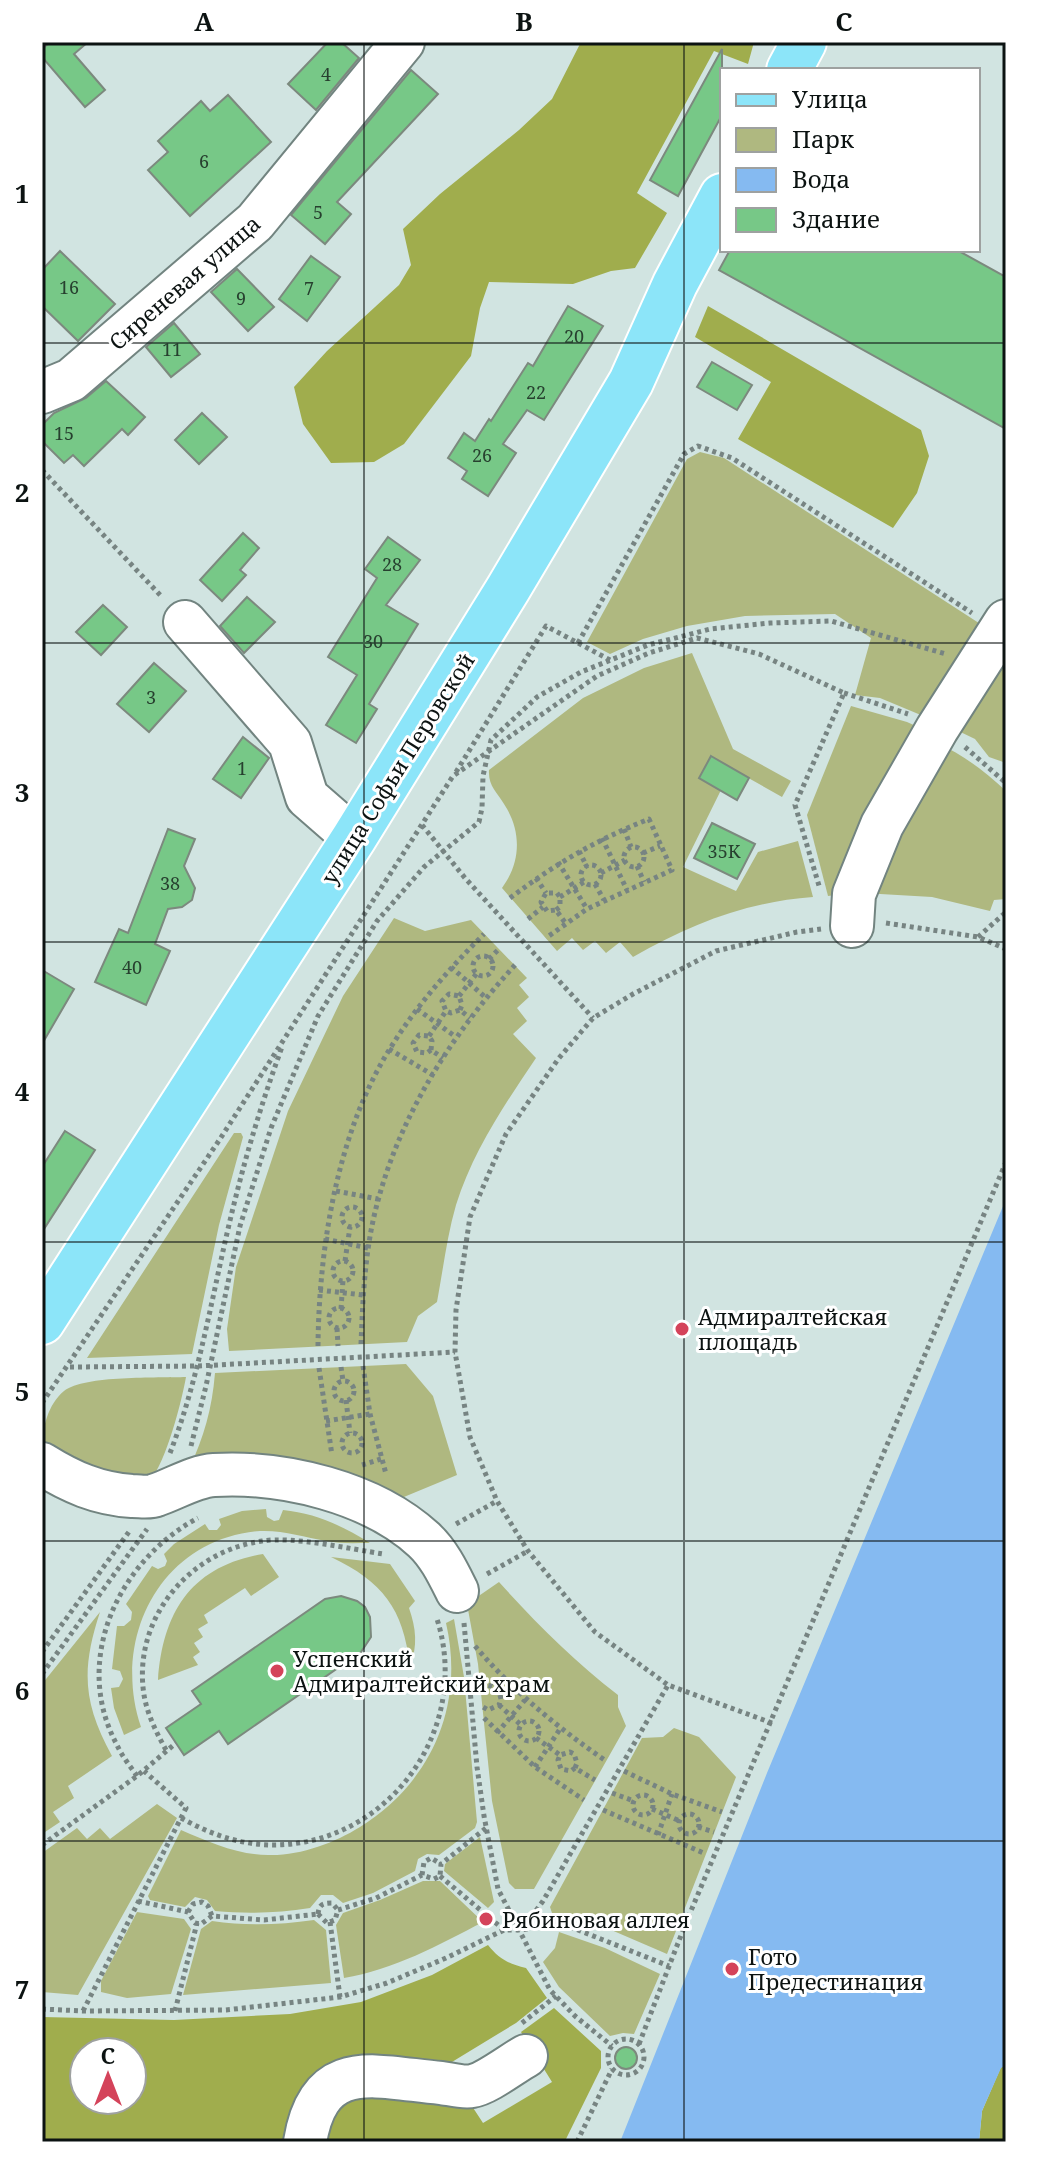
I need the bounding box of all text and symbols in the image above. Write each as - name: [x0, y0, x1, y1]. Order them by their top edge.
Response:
- text: A: [194, 3, 214, 39]
- text: B: [515, 3, 533, 39]
- text: C: [835, 3, 853, 39]
- house number: 4: [321, 62, 331, 86]
- legend: [720, 68, 980, 252]
- text: Улица: [792, 82, 868, 115]
- text: Парк: [792, 122, 855, 155]
- house number: 6: [199, 149, 209, 173]
- text: Вода: [792, 162, 850, 195]
- text: 1: [15, 175, 29, 211]
- house number: 5: [313, 200, 323, 224]
- text: Здание: [792, 202, 880, 235]
- street label: Сиреневая улица: [102, 208, 266, 356]
- house number: 16: [59, 275, 79, 299]
- house number: 7: [304, 276, 314, 300]
- house number: 9: [236, 286, 246, 310]
- house number: 20: [564, 324, 584, 348]
- house number: 11: [162, 337, 182, 361]
- house number: 22: [526, 380, 546, 404]
- house number: 15: [54, 421, 74, 445]
- house number: 26: [472, 443, 492, 467]
- text: 2: [15, 474, 29, 510]
- house number: 28: [382, 552, 402, 576]
- house number: 30: [363, 629, 383, 653]
- street label: улица Софьи Перовской: [313, 647, 481, 889]
- house number: 3: [146, 685, 156, 709]
- house number: 1: [237, 756, 247, 780]
- text: 3: [15, 774, 29, 810]
- house number: 35К: [708, 839, 741, 863]
- house number: 38: [160, 871, 180, 895]
- house number: 40: [122, 955, 142, 979]
- text: 4: [15, 1073, 30, 1109]
- place label: Адмиралтейская площадь: [698, 1301, 887, 1356]
- marker: Адмиралтейская площадь: [673, 1320, 691, 1338]
- text: 5: [15, 1373, 29, 1409]
- place label: Успенский Адмиралтейский храм: [293, 1643, 550, 1698]
- marker: Успенский Адмиралтейский храм: [268, 1662, 286, 1680]
- text: 6: [15, 1672, 29, 1708]
- place label: Рябиновая аллея: [502, 1904, 690, 1934]
- marker: Рябиновая аллея: [477, 1910, 495, 1928]
- place label: Гото Предестинация: [748, 1941, 923, 1996]
- marker: Гото Предестинация: [723, 1960, 741, 1978]
- text: 7: [15, 1971, 29, 2007]
- north arrow: [68, 2036, 148, 2116]
- text: С: [101, 2040, 115, 2070]

